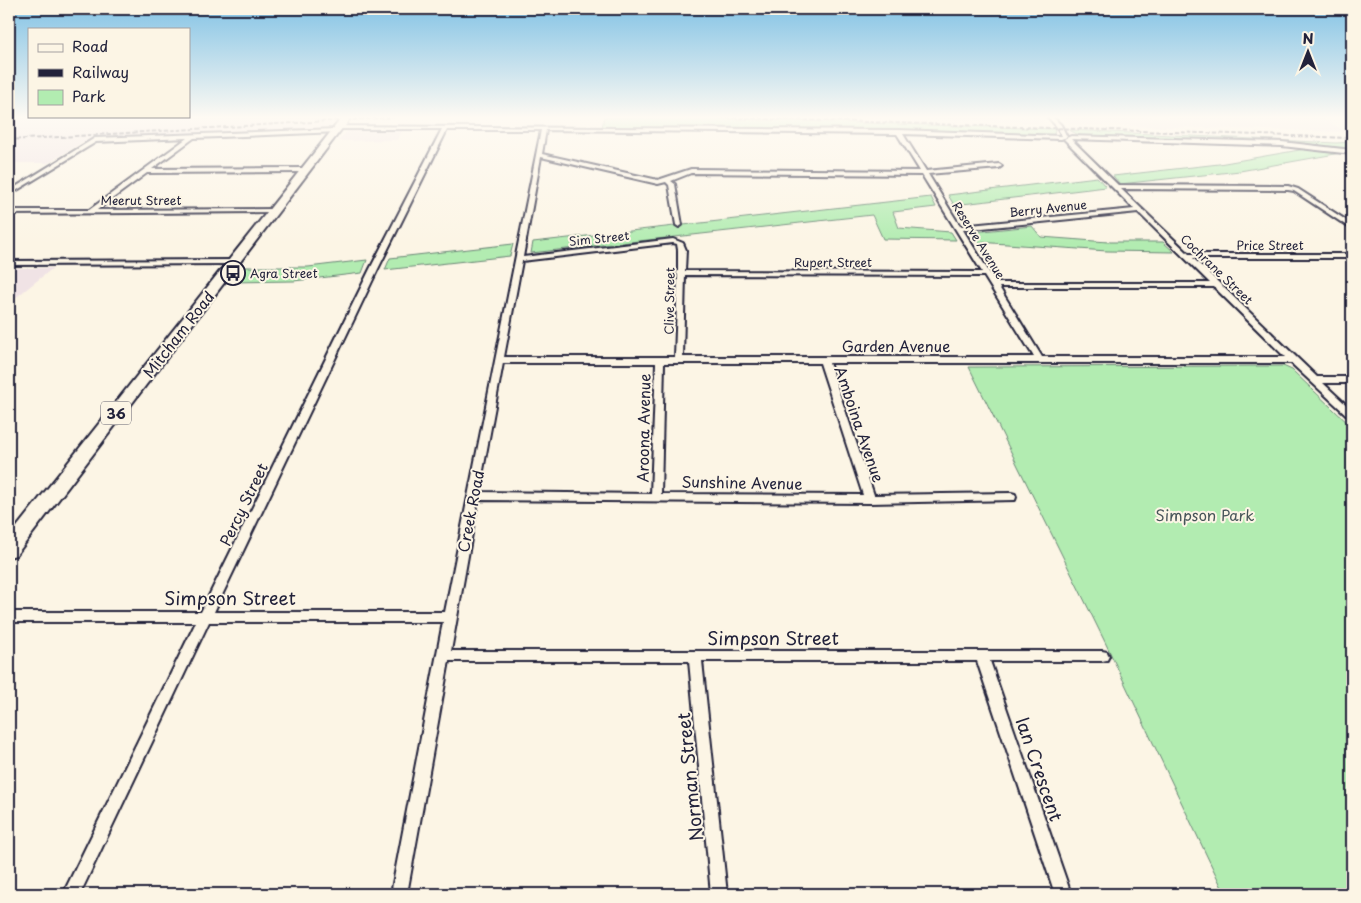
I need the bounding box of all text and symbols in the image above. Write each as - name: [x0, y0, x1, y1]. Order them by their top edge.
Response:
- legend: [28, 28, 190, 118]
- north arrow: [1284, 28, 1334, 78]
- text: N: [1302, 28, 1314, 49]
- text: Road: [72, 34, 108, 57]
- text: Railway: [72, 60, 129, 83]
- text: Park: [72, 84, 106, 107]
- street label: Meerut Street: [101, 191, 182, 209]
- street label: Berry Avenue: [1008, 195, 1088, 221]
- street label: Reserve Avenue: [948, 198, 1010, 282]
- street label: Sim Street: [568, 226, 630, 250]
- street label: Cochrane Street: [1177, 230, 1257, 308]
- street label: Price Street: [1236, 236, 1304, 254]
- street label: Rupert Street: [794, 253, 872, 271]
- bus stop icon: Agra Street: [220, 260, 246, 286]
- place label: Agra Street: [250, 264, 318, 282]
- street label: Clive Street: [659, 267, 679, 335]
- street label: Mitcham Road: [137, 286, 219, 382]
- street label: Garden Avenue: [842, 334, 950, 357]
- street label: Amboina Avenue: [829, 363, 891, 485]
- street label: Aroona Avenue: [631, 373, 655, 483]
- road number: 36: [101, 402, 131, 424]
- street label: Percy Street: [213, 459, 273, 549]
- street label: Creek Road: [451, 468, 489, 554]
- street label: Sunshine Avenue: [681, 469, 803, 495]
- park label: Simpson Park: [1156, 503, 1254, 526]
- street label: Simpson Street: [164, 584, 296, 611]
- street label: Simpson Street: [707, 624, 839, 651]
- street label: Norman Street: [669, 711, 709, 842]
- street label: Ian Crescent: [1010, 713, 1070, 825]

